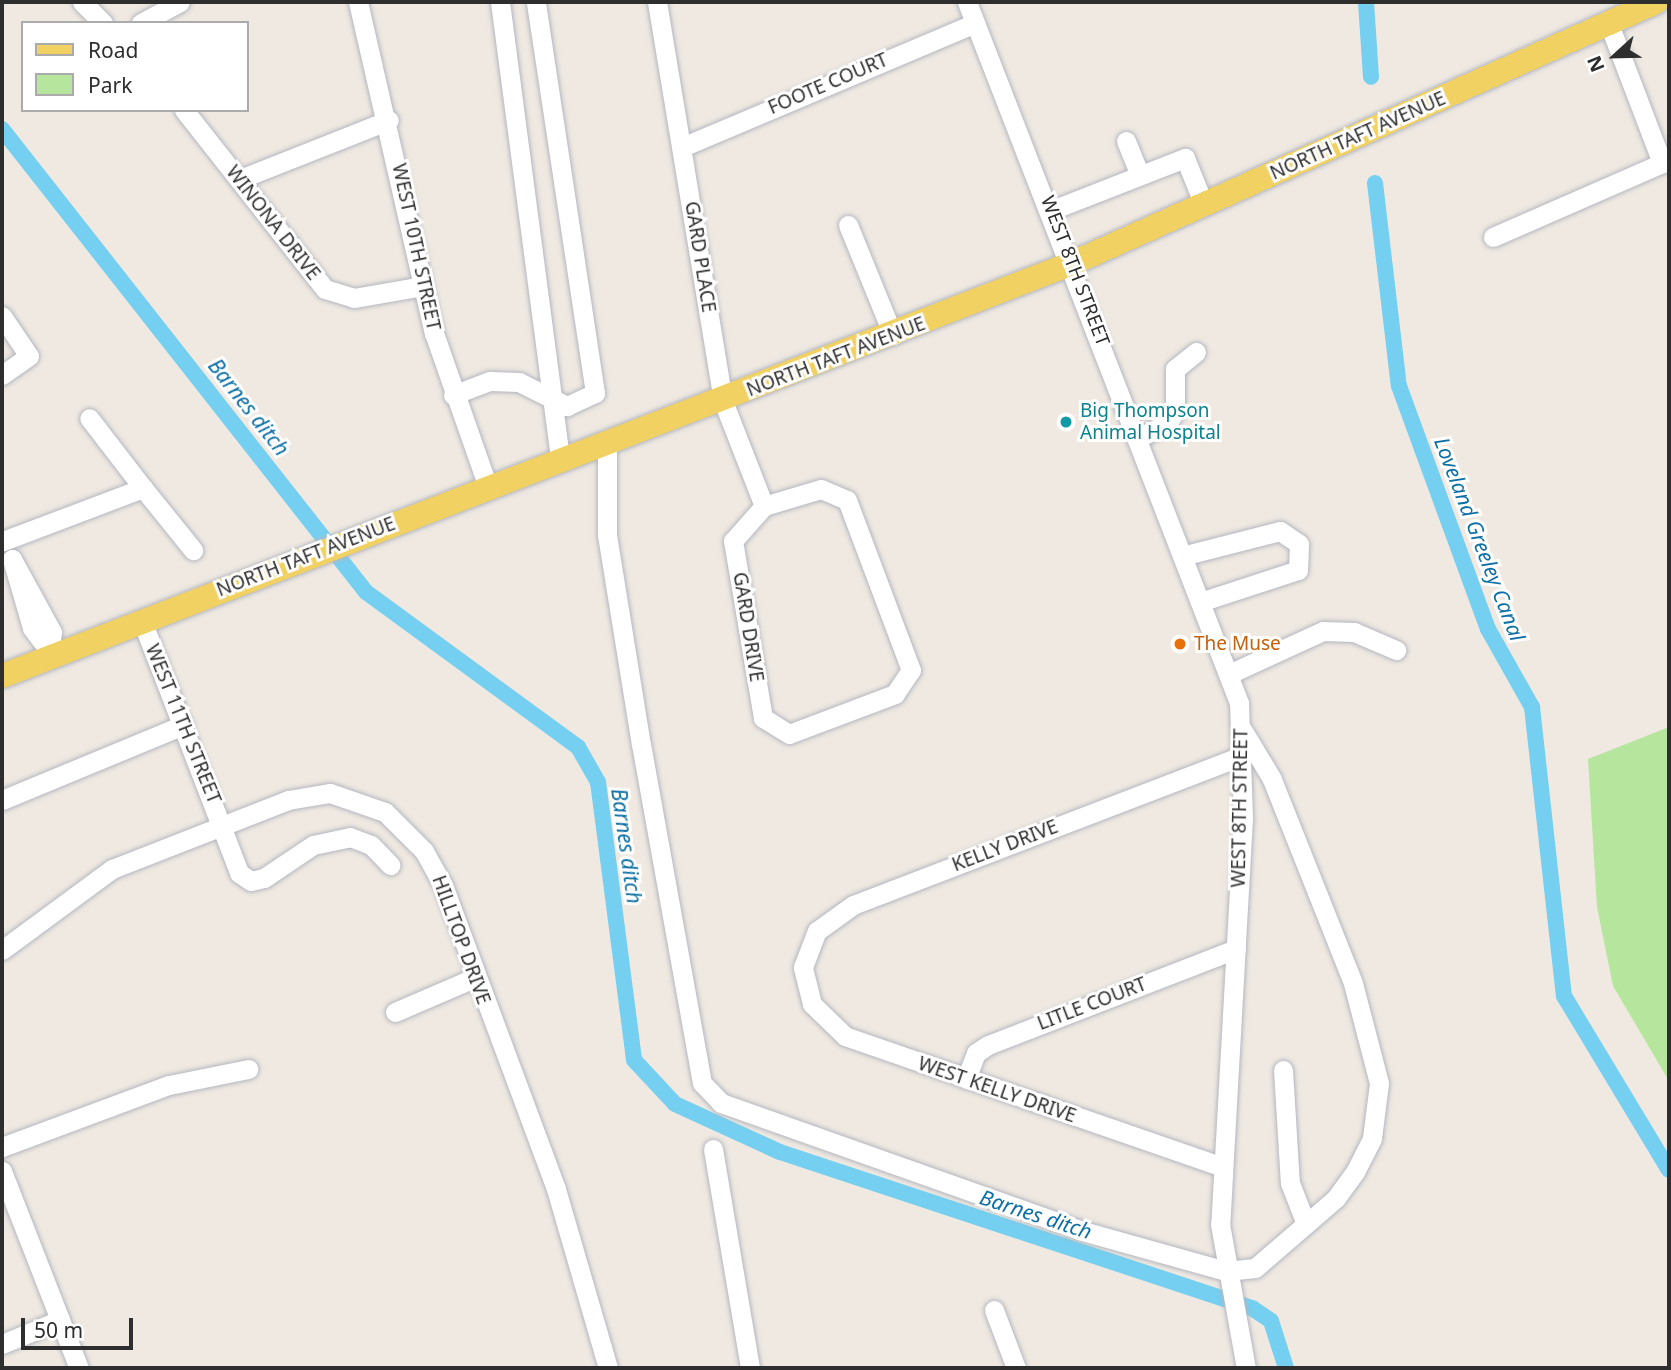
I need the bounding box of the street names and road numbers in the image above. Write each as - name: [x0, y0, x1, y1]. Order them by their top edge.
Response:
- street label: FOOTE COURT: [765, 49, 891, 119]
- street label: NORTH TAFT AVENUE: [1267, 87, 1449, 185]
- street label: WINONA DRIVE: [221, 161, 325, 285]
- street label: WEST 10TH STREET: [387, 161, 445, 333]
- street label: WEST 8TH STREET: [1036, 193, 1114, 349]
- street label: GARD PLACE: [680, 200, 720, 314]
- street label: NORTH TAFT AVENUE: [743, 312, 929, 402]
- street label: NORTH TAFT AVENUE: [213, 512, 399, 602]
- street label: GARD DRIVE: [728, 571, 768, 683]
- street label: WEST 11TH STREET: [141, 641, 225, 807]
- street label: WEST 8TH STREET: [1227, 728, 1253, 888]
- street label: KELLY DRIVE: [949, 815, 1061, 877]
- street label: HILLTOP DRIVE: [427, 872, 495, 1008]
- street label: LITLE COURT: [1034, 973, 1150, 1035]
- street label: WEST KELLY DRIVE: [915, 1052, 1079, 1128]

